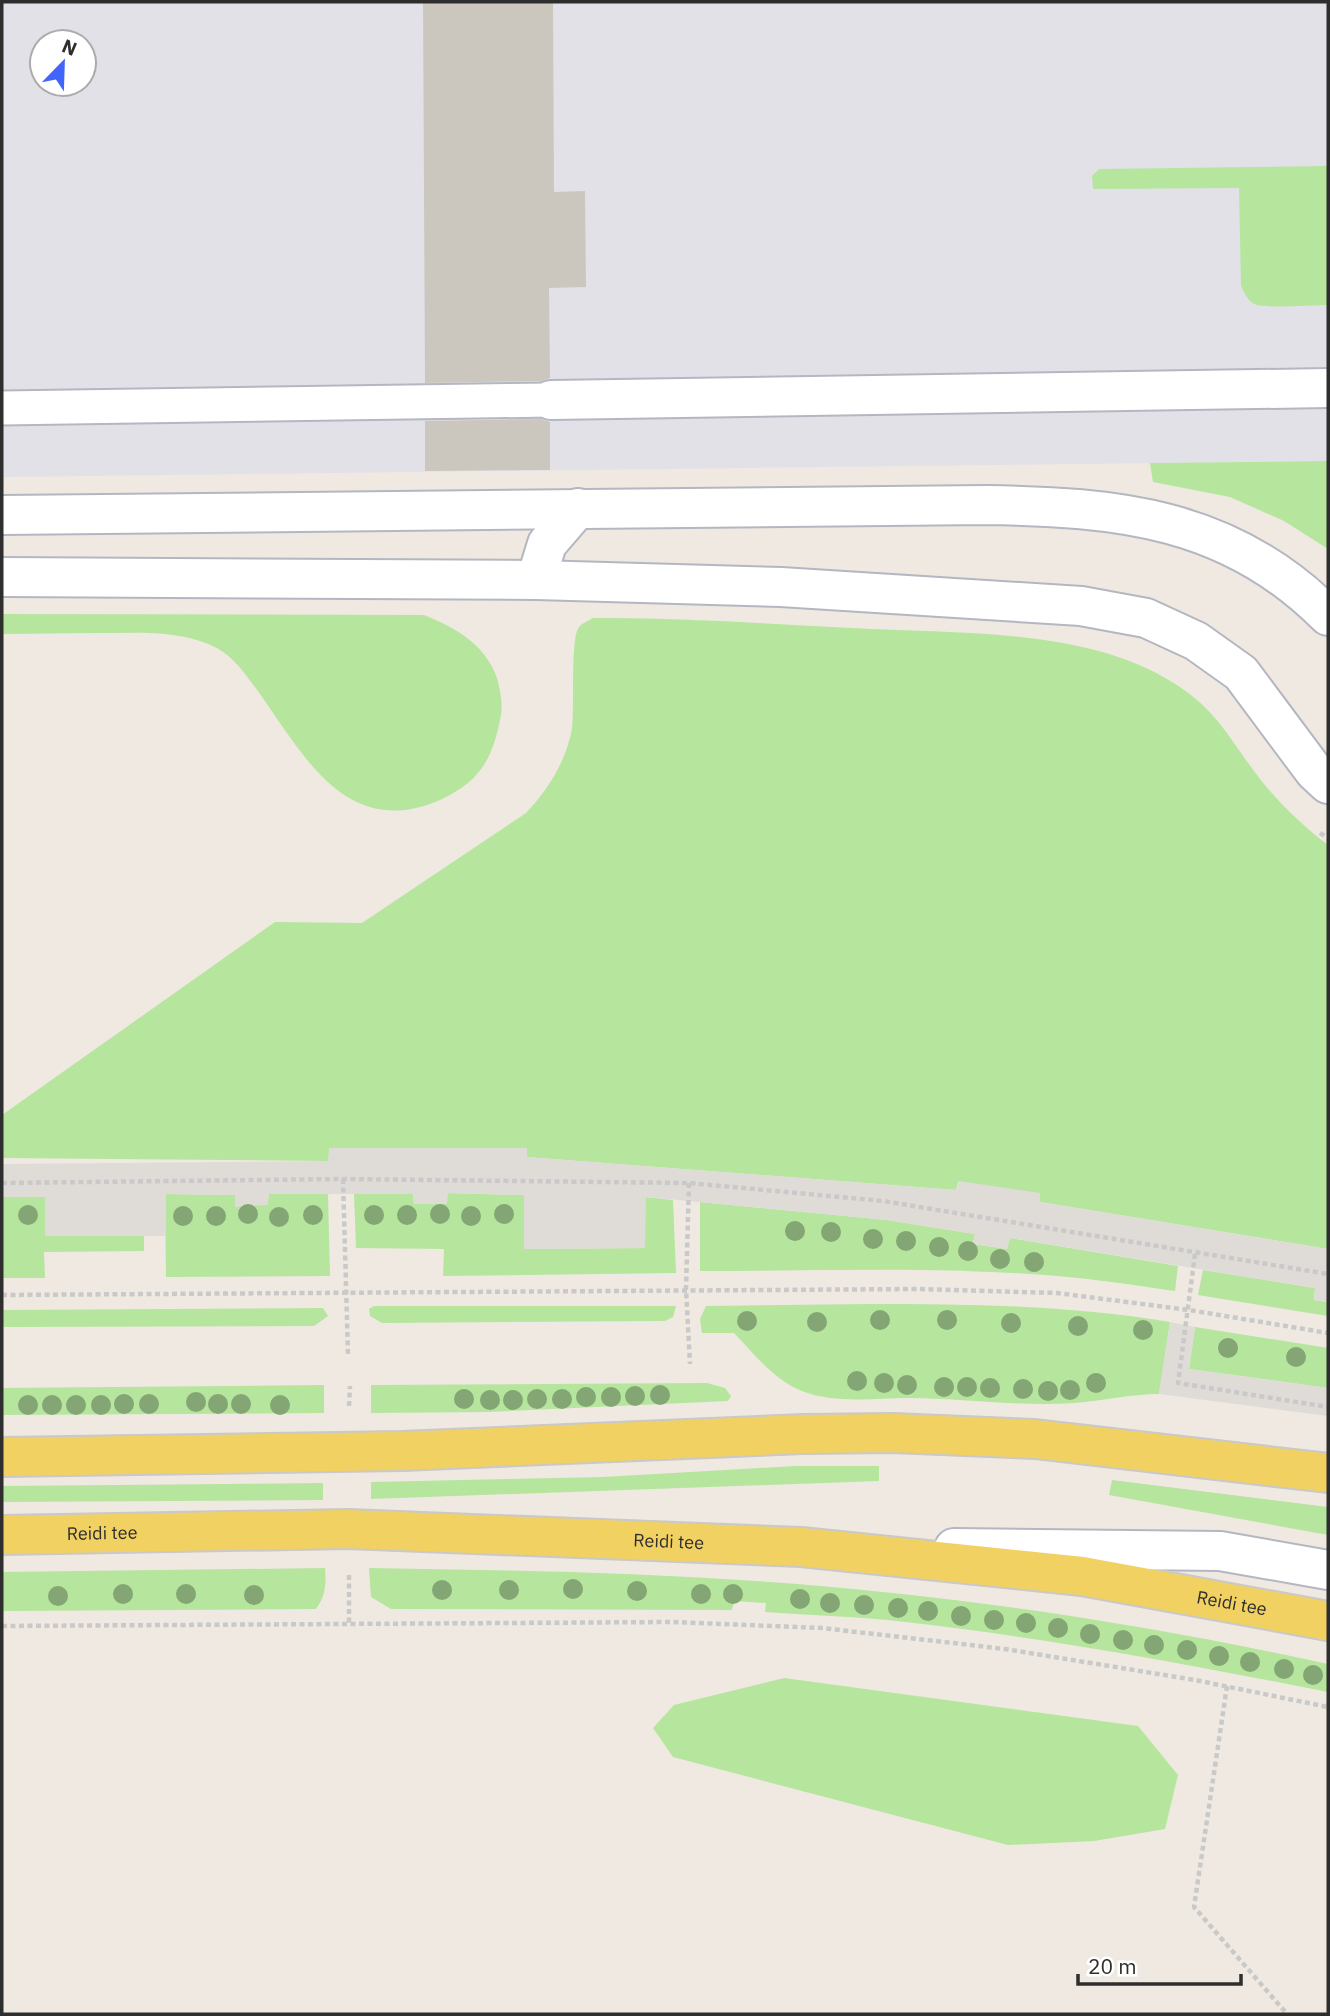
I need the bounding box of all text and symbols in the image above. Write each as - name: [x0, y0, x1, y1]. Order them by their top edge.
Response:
- north arrow: [28, 28, 98, 98]
- text: N: [59, 34, 81, 61]
- street label: Reidi tee: [66, 1521, 138, 1545]
- street label: Reidi tee: [633, 1528, 705, 1554]
- street label: Reidi tee: [1195, 1585, 1269, 1621]
- scale bar: [1078, 1942, 1241, 1986]
- text: 20 m: [1088, 1952, 1137, 1980]

